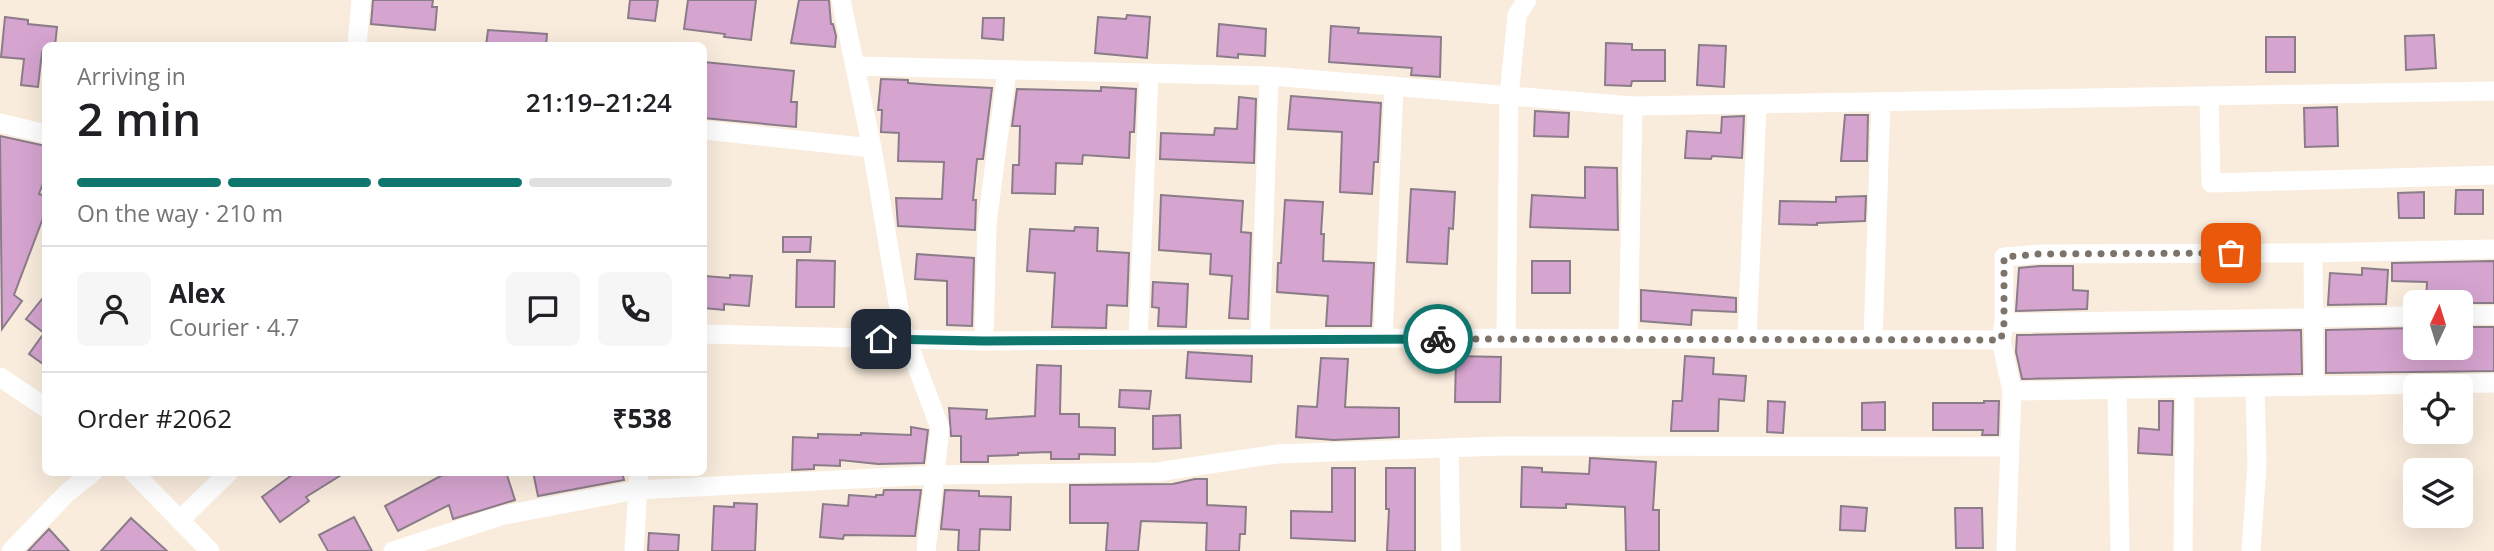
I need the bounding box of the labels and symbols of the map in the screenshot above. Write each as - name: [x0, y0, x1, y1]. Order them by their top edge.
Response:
- pin: [2201, 223, 2261, 283]
- north arrow: [2403, 290, 2473, 360]
- courier: [1403, 304, 1473, 374]
- pin: [851, 309, 911, 369]

